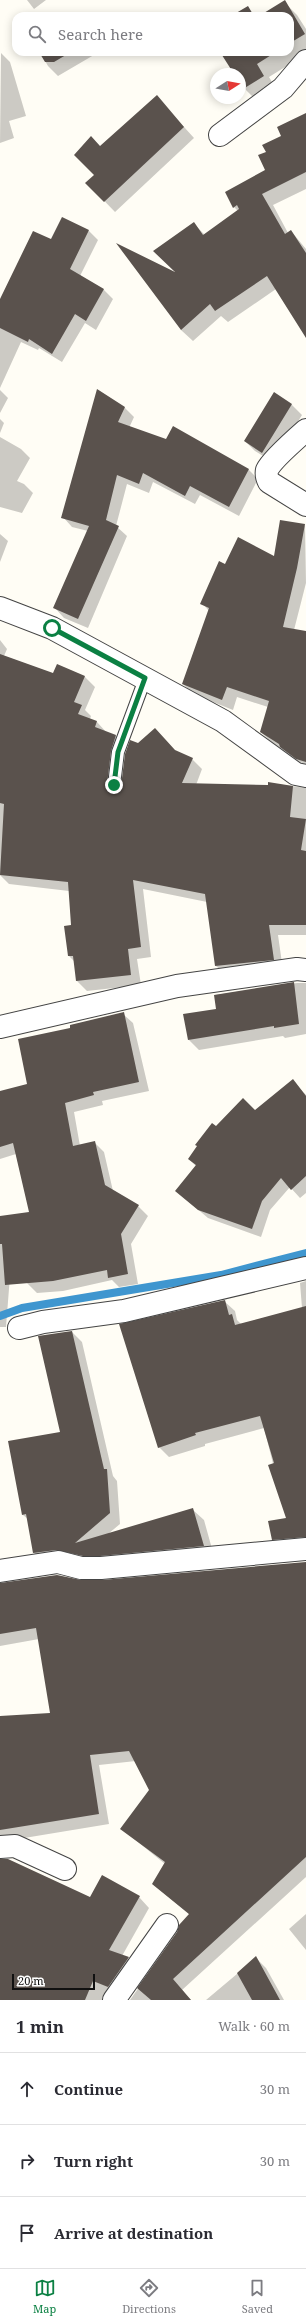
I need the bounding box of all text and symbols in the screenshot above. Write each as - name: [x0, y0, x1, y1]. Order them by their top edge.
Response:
- search box: [12, 12, 294, 56]
- icon: search: [26, 23, 48, 45]
- text: Search here: [58, 24, 143, 44]
- north arrow: [210, 68, 246, 104]
- route start: [43, 619, 61, 637]
- route end: [105, 776, 123, 794]
- scale bar: [12, 1972, 95, 1991]
- text: 20 m: [18, 1973, 44, 1988]
- text: 1 min: [16, 2015, 64, 2038]
- text: Walk · 60 m: [218, 2017, 290, 2035]
- icon: ahead: [16, 2078, 38, 2100]
- text: Continue: [54, 2079, 123, 2099]
- text: 30 m: [260, 2080, 290, 2098]
- icon: right: [16, 2150, 38, 2172]
- text: Turn right: [54, 2151, 133, 2171]
- text: 30 m: [260, 2152, 290, 2170]
- icon: arrive: [16, 2222, 38, 2244]
- text: Arrive at destination: [54, 2223, 213, 2243]
- tab: Map: [33, 2277, 56, 2316]
- tab: Directions: [122, 2277, 176, 2316]
- tab: Saved: [242, 2277, 273, 2316]

